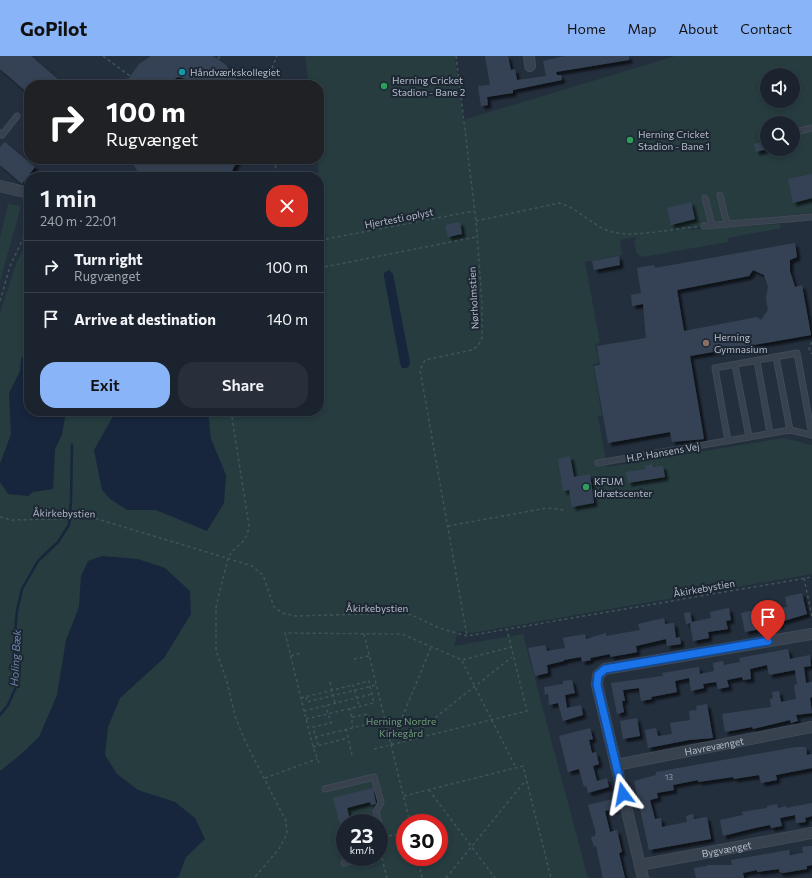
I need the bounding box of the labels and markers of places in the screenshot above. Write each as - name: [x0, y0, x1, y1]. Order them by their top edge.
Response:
- place label: Håndværkskollegiet: [190, 66, 280, 78]
- marker: Håndværkskollegiet: [177, 67, 187, 77]
- place label: Herning Cricket Stadion - Bane 2: [392, 74, 466, 98]
- marker: Herning Cricket Stadion - Bane 2: [379, 81, 389, 91]
- place label: Herning Cricket Stadion - Bane 1: [638, 128, 710, 152]
- marker: Herning Cricket Stadion - Bane 1: [625, 135, 635, 145]
- place label: Herning Gymnasium: [714, 331, 767, 355]
- marker: Herning Gymnasium: [701, 338, 711, 348]
- place label: KFUM Idrætscenter: [594, 475, 652, 499]
- marker: KFUM Idrætscenter: [581, 482, 591, 492]
- pin: [751, 600, 785, 641]

